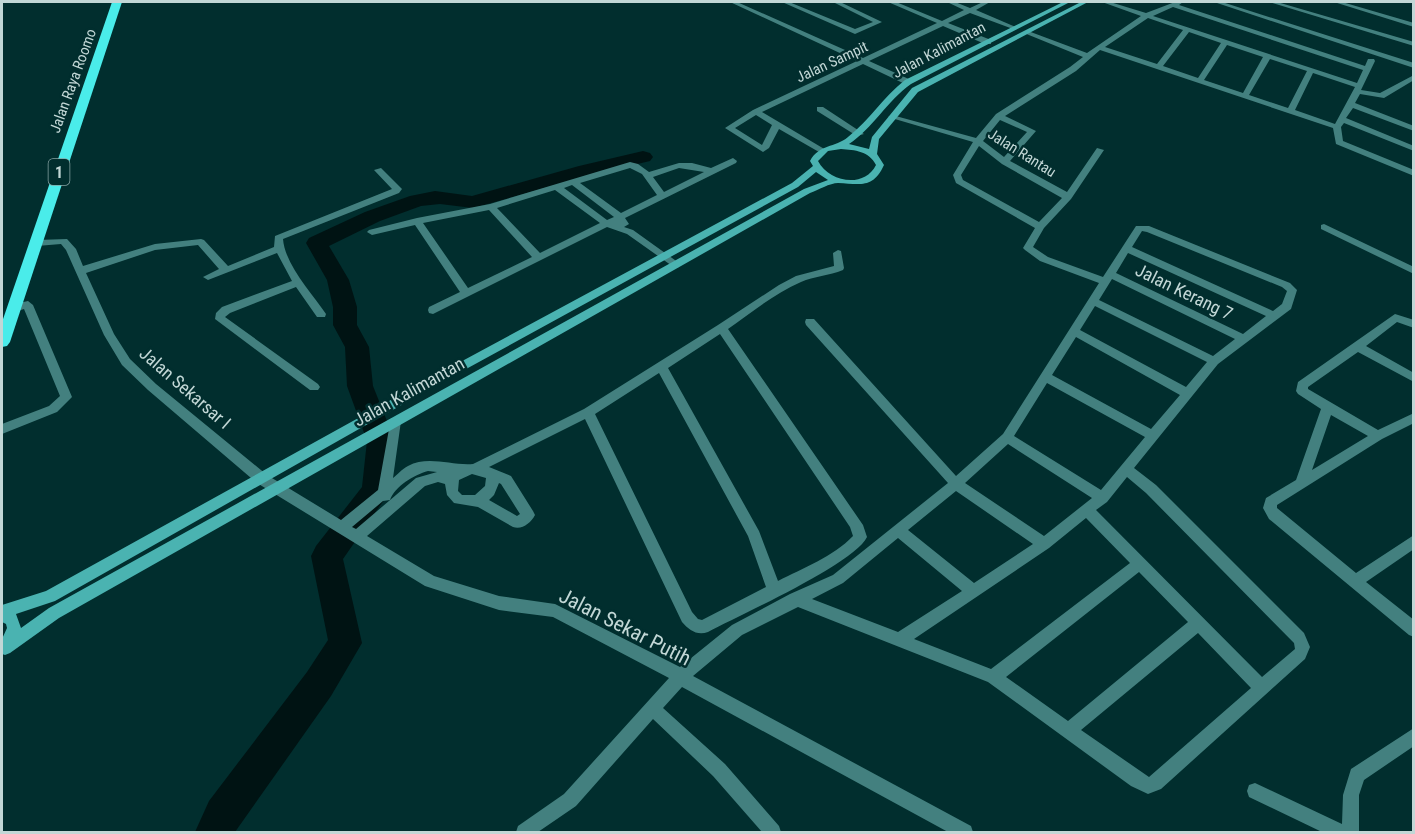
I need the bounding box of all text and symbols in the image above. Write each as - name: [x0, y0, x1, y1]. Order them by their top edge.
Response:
- street label: Jalan Kalimantan: [889, 18, 989, 82]
- street label: Jalan Raya Roomo: [46, 27, 100, 135]
- street label: Jalan Sampit: [793, 38, 871, 86]
- street label: Jalan Rantau: [985, 125, 1059, 181]
- road number: 1: [48, 159, 70, 185]
- street label: Jalan Kerang 7: [1132, 259, 1236, 324]
- street label: Jalan Sekarsar I: [135, 342, 235, 433]
- street label: Jalan Kalimantan: [350, 353, 468, 431]
- street label: Jalan Sekar Putih: [555, 584, 695, 670]

